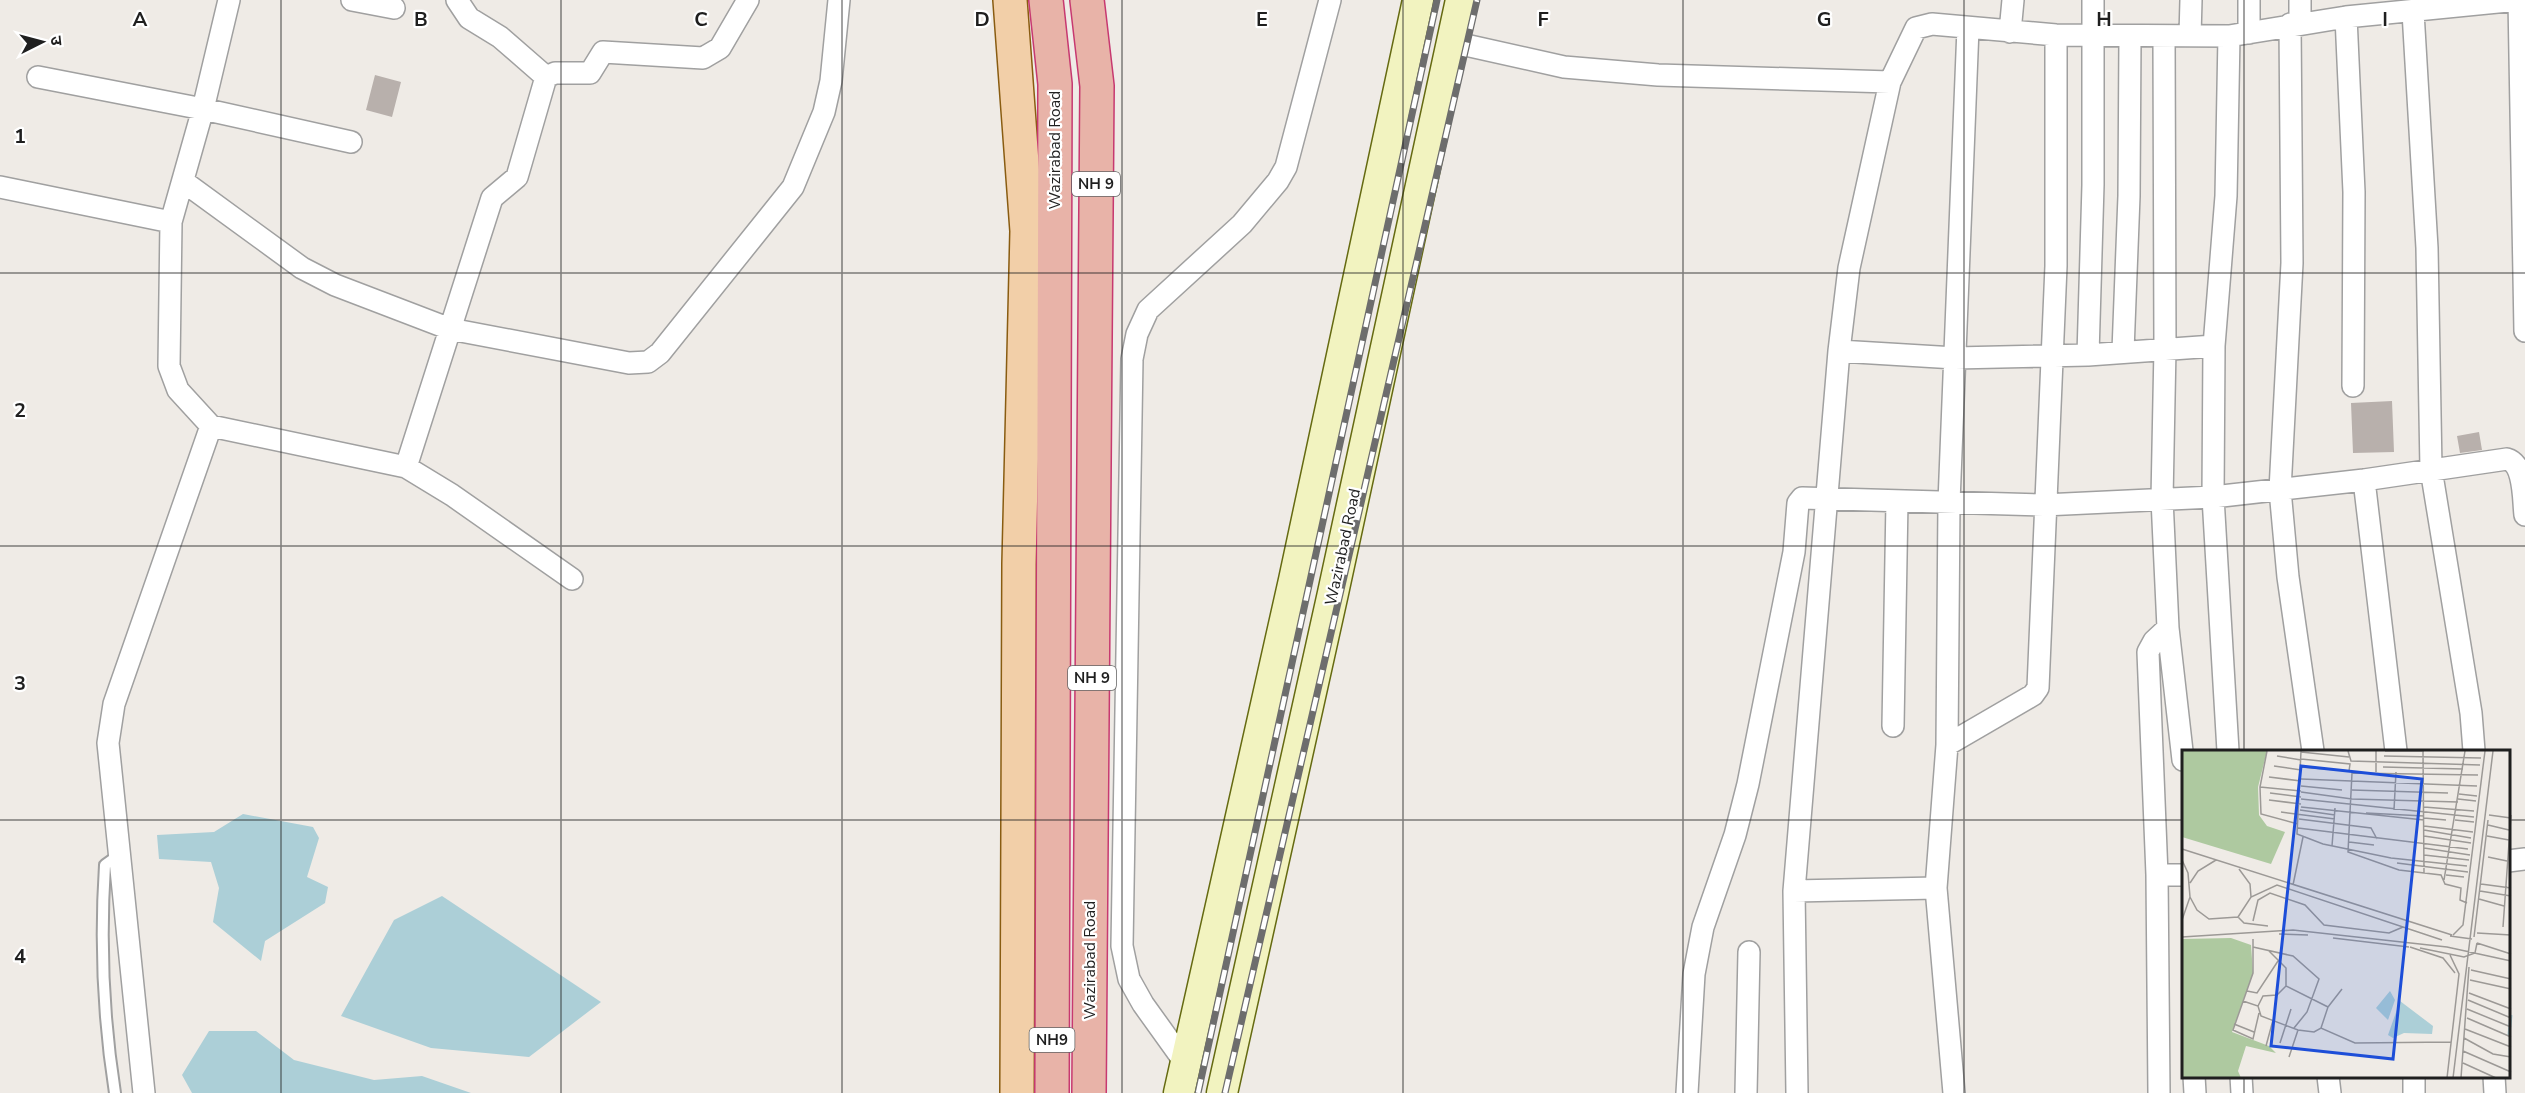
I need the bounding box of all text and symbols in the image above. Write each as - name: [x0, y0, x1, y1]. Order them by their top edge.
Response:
- text: A: [133, 6, 148, 33]
- text: B: [414, 6, 428, 33]
- text: C: [694, 6, 708, 33]
- text: D: [974, 6, 990, 33]
- text: E: [1256, 6, 1268, 33]
- text: F: [1537, 6, 1549, 33]
- text: G: [1817, 6, 1831, 33]
- text: H: [2096, 6, 2112, 33]
- text: I: [2382, 6, 2388, 33]
- north arrow: [12, 12, 72, 72]
- text: उ: [44, 35, 67, 47]
- street label: Wazirabad Road: [1044, 91, 1066, 209]
- text: 1: [14, 123, 26, 150]
- road number: NH 9: [1072, 172, 1120, 196]
- text: 2: [14, 397, 26, 424]
- street label: Wazirabad Road: [1320, 487, 1366, 607]
- road number: NH 9: [1068, 666, 1116, 690]
- text: 3: [14, 670, 26, 697]
- inset map: [2182, 750, 2510, 1078]
- street label: Wazirabad Road: [1079, 901, 1101, 1019]
- text: 4: [14, 943, 26, 970]
- road number: NH9: [1030, 1028, 1074, 1052]

